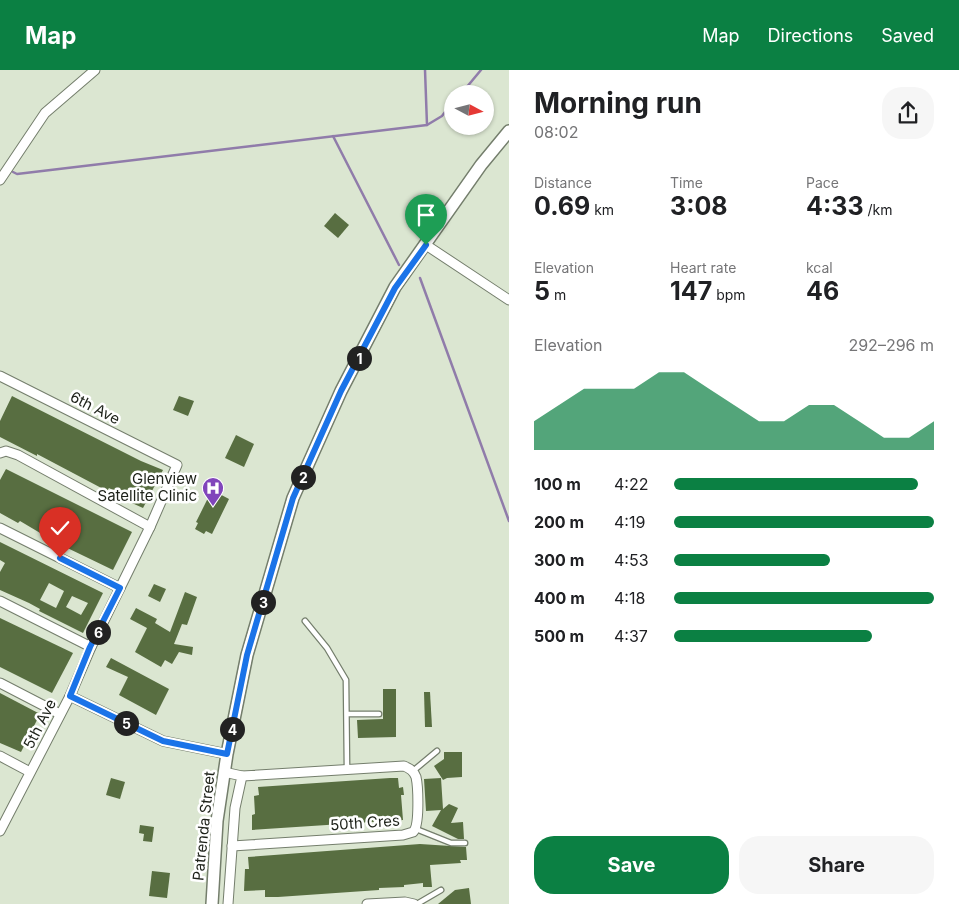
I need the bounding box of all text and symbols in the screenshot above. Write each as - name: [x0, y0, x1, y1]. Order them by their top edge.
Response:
- text: Map: [25, 21, 76, 50]
- text: Map: [702, 25, 740, 46]
- text: Directions: [768, 25, 853, 46]
- text: Saved: [881, 25, 934, 46]
- north arrow: [444, 85, 494, 135]
- map controls: [444, 85, 494, 135]
- text: Morning run: [534, 86, 702, 120]
- button: share: [882, 87, 934, 139]
- text: 08:02: [534, 122, 578, 142]
- text: Distance: [534, 174, 592, 191]
- text: Time: [670, 174, 703, 191]
- text: Pace: [806, 174, 839, 191]
- text: 0.69: [534, 191, 590, 221]
- text: 3:08: [670, 191, 728, 221]
- text: 4:33: [806, 191, 864, 221]
- pin: [405, 194, 447, 245]
- icon: arrive: [412, 201, 440, 229]
- text: km: [590, 201, 614, 218]
- text: /km: [864, 201, 892, 218]
- text: Elevation: [534, 259, 594, 276]
- text: Heart rate: [670, 259, 736, 276]
- text: kcal: [806, 259, 833, 276]
- text: 5: [534, 276, 550, 306]
- text: 147: [670, 276, 712, 306]
- text: 46: [806, 276, 839, 306]
- text: m: [550, 286, 566, 303]
- text: bpm: [712, 286, 746, 303]
- text: Elevation: [534, 335, 603, 355]
- text: 292–296 m: [848, 335, 934, 355]
- pin: 1: [346, 346, 372, 370]
- text: 1: [356, 350, 363, 367]
- street label: 6th Ave: [67, 387, 123, 428]
- pin: 2: [290, 464, 316, 490]
- place label: Glenview Satellite Clinic: [98, 469, 197, 505]
- text: 2: [299, 469, 308, 486]
- text: 100 m: [534, 474, 581, 494]
- text: 4:22: [614, 474, 648, 494]
- hospital icon: Glenview Satellite Clinic: [201, 476, 225, 507]
- pin: [39, 507, 81, 558]
- text: 200 m: [534, 512, 584, 532]
- text: 4:19: [614, 512, 645, 532]
- icon: check: [46, 514, 74, 542]
- text: 300 m: [534, 550, 584, 570]
- text: 4:53: [614, 550, 649, 570]
- text: 400 m: [534, 588, 585, 608]
- text: 4:18: [614, 588, 645, 608]
- pin: 3: [250, 590, 276, 614]
- text: 3: [259, 594, 268, 611]
- pin: 6: [86, 620, 110, 644]
- text: 6: [94, 624, 103, 641]
- text: 500 m: [534, 626, 584, 646]
- text: 4:37: [614, 626, 648, 646]
- street label: 5th Ave: [19, 696, 60, 752]
- pin: 5: [114, 710, 138, 736]
- text: 5: [122, 715, 131, 732]
- pin: 4: [220, 716, 244, 742]
- text: 4: [228, 721, 237, 738]
- street label: Patrenda Street: [188, 770, 219, 882]
- street label: 50th Cres: [329, 811, 401, 834]
- button: Save: [534, 836, 729, 894]
- button: Share: [739, 836, 934, 894]

